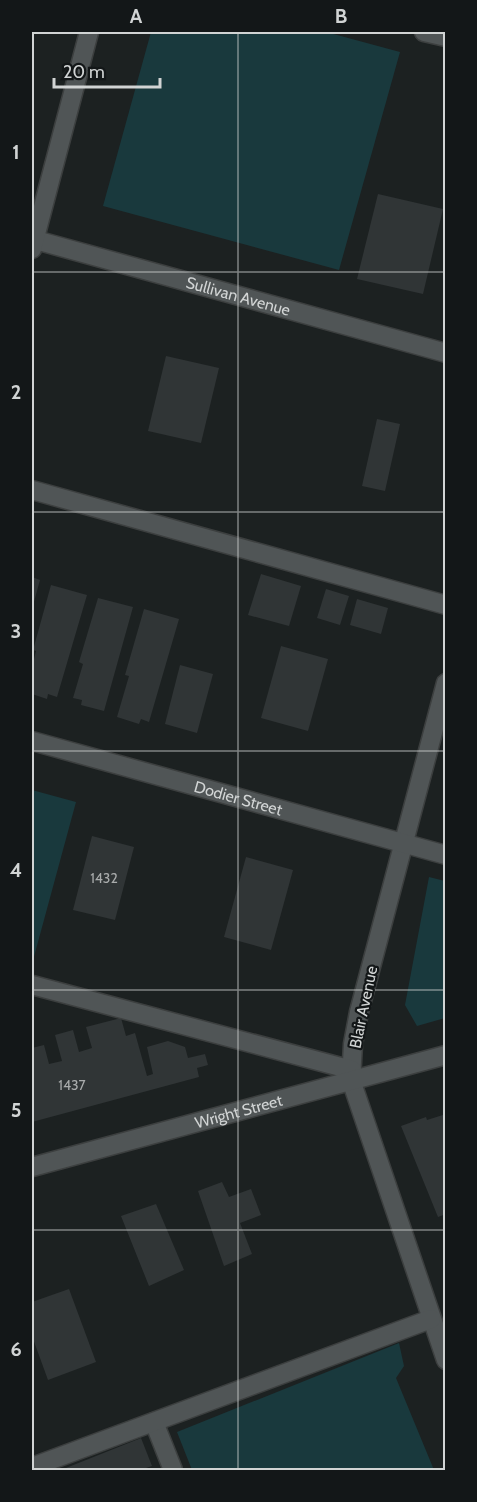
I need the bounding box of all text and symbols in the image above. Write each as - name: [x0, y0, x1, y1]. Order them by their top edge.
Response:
- text: A: [130, 4, 143, 28]
- text: B: [335, 4, 347, 28]
- scale bar: [54, 51, 160, 89]
- text: 20 m: [63, 61, 105, 83]
- text: 1: [12, 140, 20, 164]
- street label: Sullivan Avenue: [184, 273, 292, 320]
- text: 2: [11, 380, 21, 404]
- text: 3: [11, 619, 21, 643]
- street label: Dodier Street: [192, 777, 285, 820]
- text: 4: [10, 858, 22, 882]
- house number: 1432: [90, 869, 118, 887]
- street label: Blair Avenue: [345, 964, 381, 1050]
- house number: 1437: [58, 1076, 86, 1094]
- street label: Wright Street: [193, 1091, 285, 1132]
- text: 5: [11, 1098, 21, 1122]
- text: 6: [10, 1337, 22, 1361]

